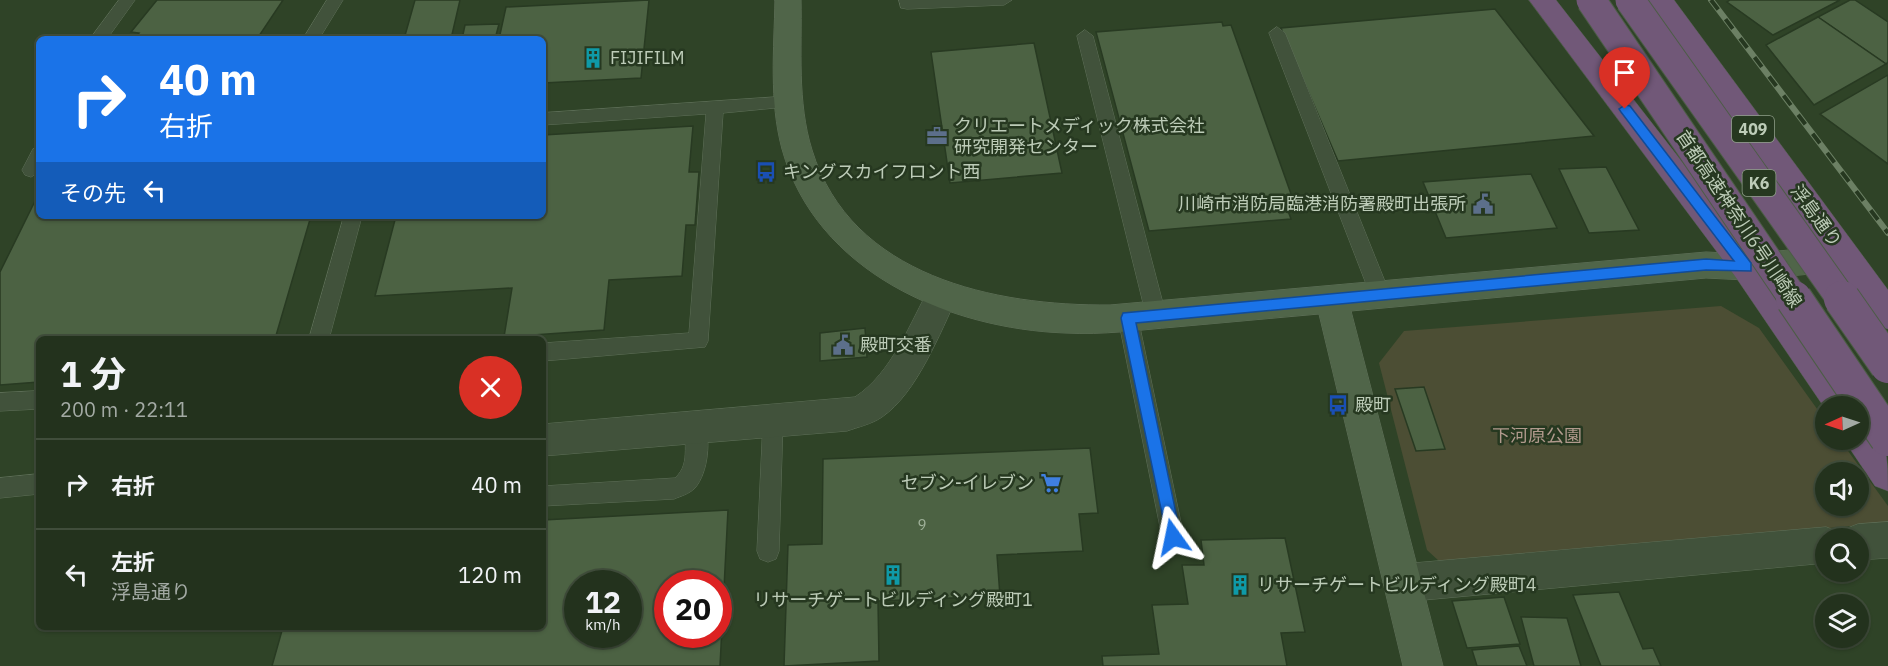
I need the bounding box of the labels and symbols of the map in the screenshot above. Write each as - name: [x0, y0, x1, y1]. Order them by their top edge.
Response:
- building icon: FIJIFILM: [581, 46, 605, 70]
- place label: FIJIFILM: [610, 46, 685, 69]
- pin: [1599, 47, 1650, 109]
- place label: クリエートメディック株式会社 研究開発センター: [954, 114, 1205, 158]
- road number: 409: [1732, 116, 1774, 142]
- office icon: クリエートメディック株式会社 研究開発センター: [925, 124, 949, 148]
- street label: 首都高速神奈川6号川崎線: [1671, 126, 1807, 312]
- bus stop icon: キングスカイフロント西: [754, 160, 778, 184]
- place label: キングスカイフロント西: [783, 160, 980, 183]
- road number: K6: [1742, 170, 1776, 196]
- street label: 浮島通り: [1786, 180, 1847, 252]
- place label: 川崎市消防局臨港消防署殿町出張所: [1178, 192, 1466, 215]
- public building icon: 川崎市消防局臨港消防署殿町出張所: [1471, 192, 1495, 216]
- public building icon: 殿町交番: [831, 333, 855, 357]
- place label: 殿町交番: [860, 333, 932, 356]
- bus stop icon: 殿町: [1326, 393, 1350, 417]
- place label: 殿町: [1355, 393, 1391, 416]
- north arrow: [1815, 396, 1869, 450]
- park label: 下河原公園: [1492, 424, 1582, 447]
- place label: セブン-イレブン: [901, 471, 1034, 494]
- supermarket icon: セブン-イレブン: [1039, 471, 1063, 495]
- position arrow: [1141, 505, 1205, 569]
- house number: 9: [917, 515, 927, 534]
- building icon: リサーチゲートビルディング殿町1: [881, 563, 905, 587]
- speed limit sign: 20: [654, 570, 732, 648]
- building icon: リサーチゲートビルディング殿町4: [1228, 573, 1252, 597]
- place label: リサーチゲートビルディング殿町4: [1257, 573, 1537, 596]
- place label: リサーチゲートビルディング殿町1: [753, 588, 1033, 611]

